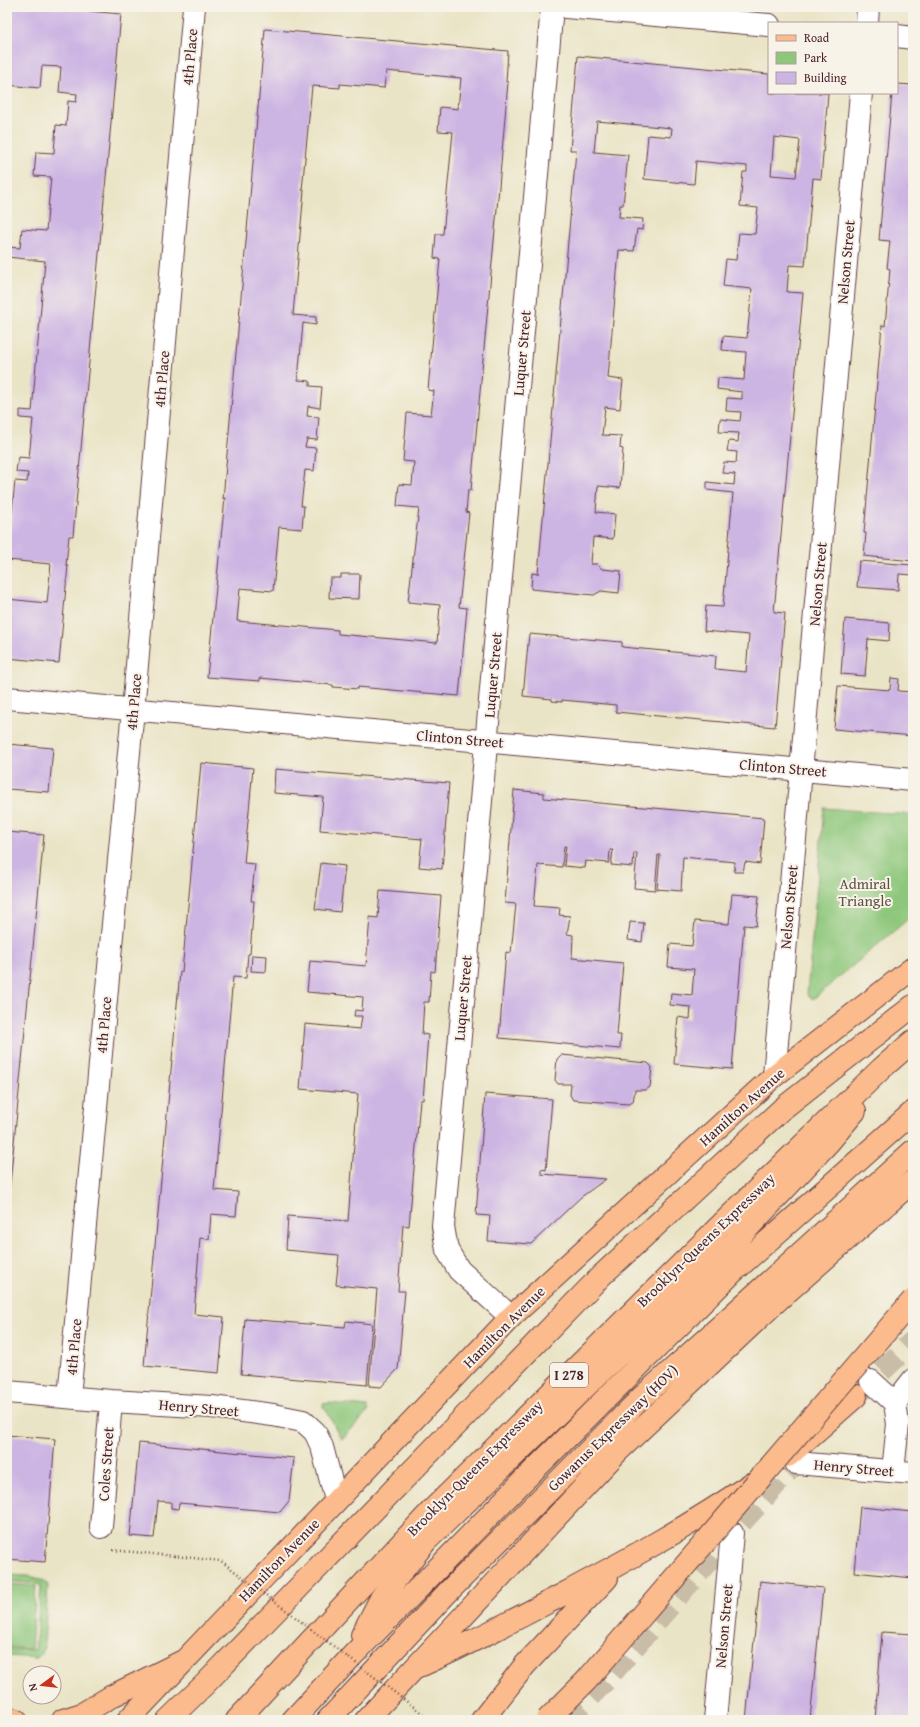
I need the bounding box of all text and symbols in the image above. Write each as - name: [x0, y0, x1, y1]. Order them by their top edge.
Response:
- legend: [768, 22, 898, 94]
- street label: 4th Place: [177, 27, 202, 86]
- text: Road: [804, 29, 830, 46]
- text: Park: [804, 49, 828, 66]
- text: Building: [804, 69, 847, 86]
- street label: Nelson Street: [831, 218, 860, 305]
- street label: Luquer Street: [507, 309, 536, 397]
- street label: 4th Place: [149, 349, 174, 408]
- street label: Nelson Street: [803, 540, 832, 627]
- street label: Luquer Street: [478, 631, 507, 719]
- street label: 4th Place: [121, 672, 146, 731]
- street label: Clinton Street: [415, 724, 505, 753]
- street label: Clinton Street: [738, 753, 828, 782]
- street label: Nelson Street: [774, 863, 803, 950]
- park label: Admiral Triangle: [838, 873, 892, 911]
- street label: Luquer Street: [448, 954, 477, 1042]
- street label: 4th Place: [91, 995, 116, 1054]
- street label: Hamilton Avenue: [694, 1063, 789, 1151]
- street label: Brooklyn-Queens Expressway: [632, 1168, 780, 1311]
- street label: Hamilton Avenue: [458, 1281, 549, 1372]
- street label: 4th Place: [61, 1317, 86, 1376]
- street label: Gowanus Expressway (HOV): [543, 1360, 683, 1496]
- road number: I 278: [550, 1363, 588, 1387]
- street label: Henry Street: [158, 1394, 241, 1422]
- street label: Brooklyn-Queens Expressway: [402, 1395, 548, 1540]
- street label: Coles Street: [92, 1425, 119, 1502]
- street label: Henry Street: [813, 1454, 896, 1482]
- street label: Hamilton Avenue: [233, 1513, 324, 1606]
- street label: Nelson Street: [709, 1582, 738, 1669]
- north arrow: [22, 1665, 62, 1705]
- text: N: [23, 1681, 41, 1693]

